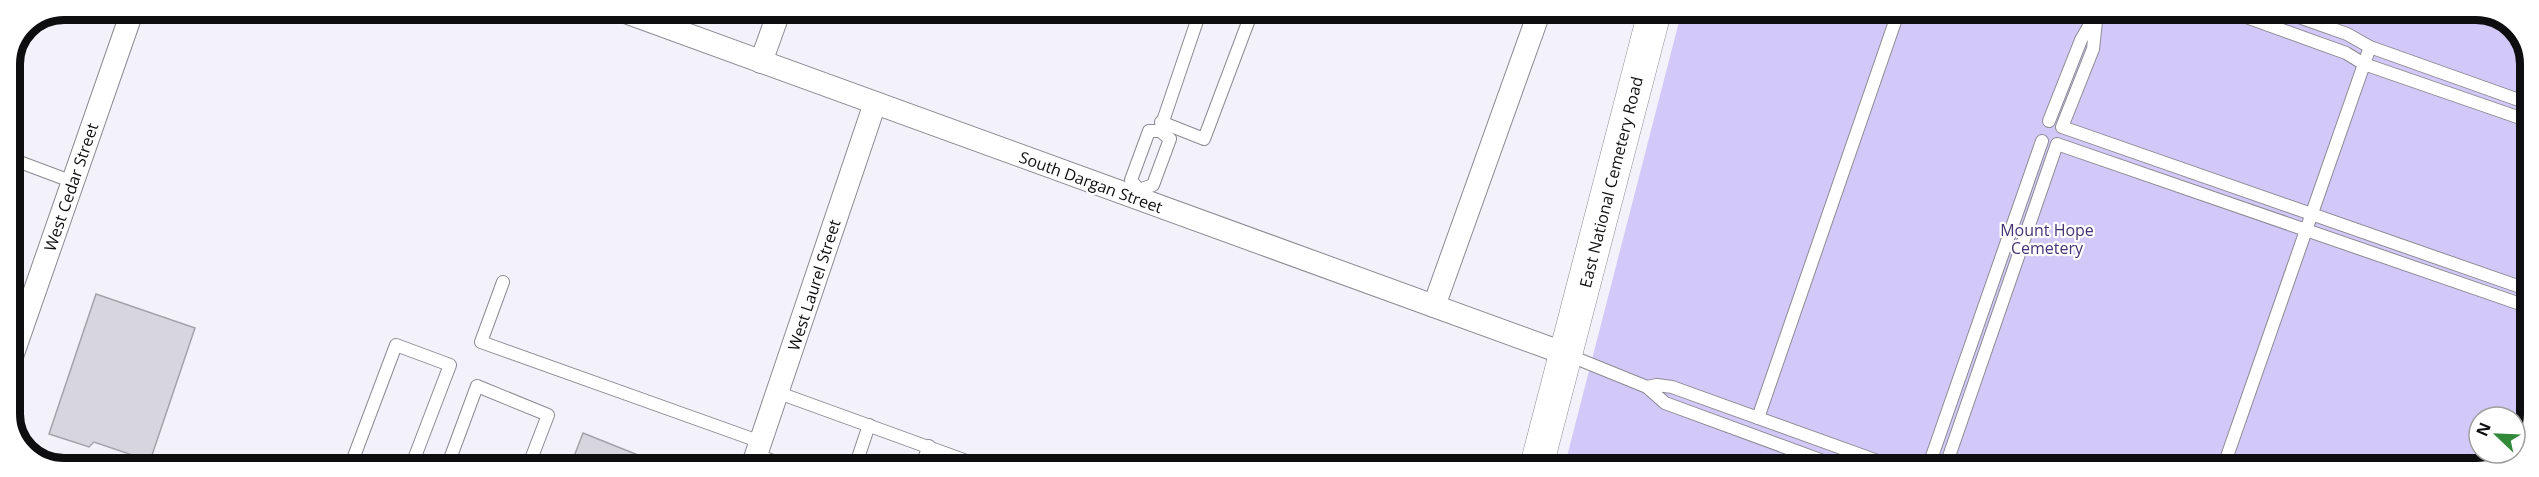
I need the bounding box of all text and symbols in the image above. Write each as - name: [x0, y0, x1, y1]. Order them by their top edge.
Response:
- street label: East National Cemetery Road: [1574, 74, 1648, 290]
- street label: West Cedar Street: [39, 120, 103, 254]
- street label: South Dargan Street: [1016, 146, 1166, 218]
- street label: West Laurel Street: [782, 216, 846, 353]
- park label: Mount Hope Cemetery: [2000, 219, 2094, 259]
- north arrow: [2467, 405, 2527, 465]
- text: N: [2471, 419, 2496, 439]

